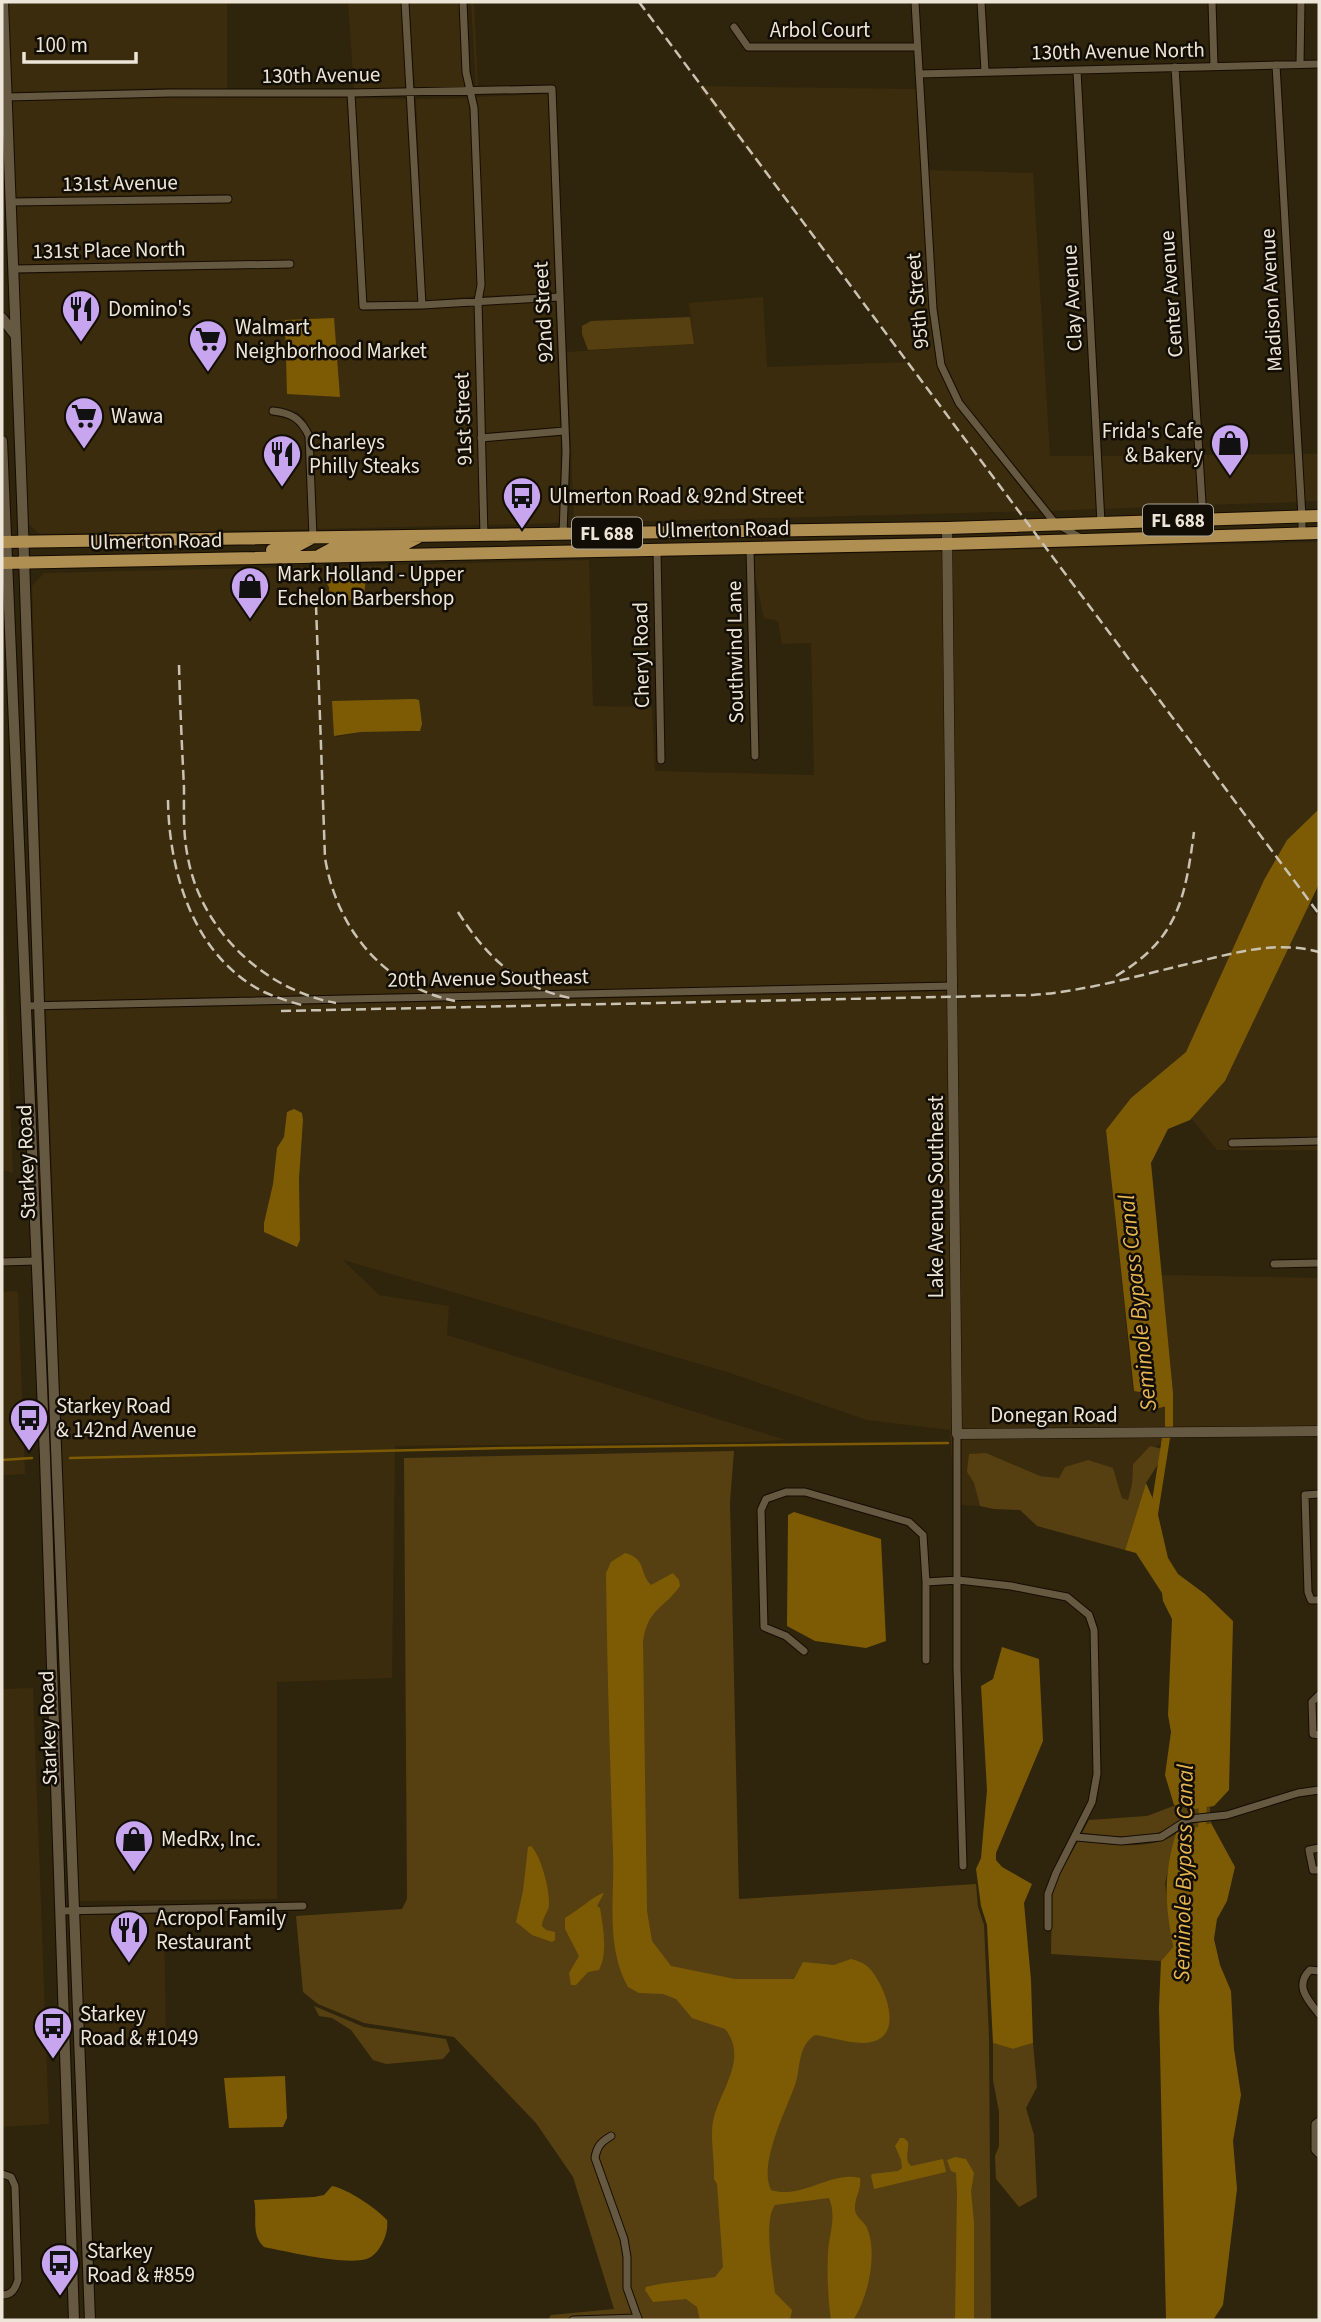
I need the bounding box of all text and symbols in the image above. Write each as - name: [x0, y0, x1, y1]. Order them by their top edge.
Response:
- street label: Arbol Court: [770, 15, 870, 45]
- scale bar: [24, 21, 136, 65]
- text: 100 m: [35, 30, 88, 60]
- street label: 130th Avenue North: [1031, 34, 1205, 68]
- street label: 130th Avenue: [261, 59, 381, 91]
- street label: 131st Avenue: [62, 167, 178, 199]
- street label: Madison Avenue: [1252, 228, 1290, 372]
- street label: Center Avenue: [1152, 229, 1190, 359]
- street label: 131st Place North: [32, 234, 186, 266]
- street label: Clay Avenue: [1054, 244, 1090, 352]
- street label: 95th Street: [898, 252, 936, 350]
- street label: 92nd Street: [525, 261, 561, 363]
- restaurant icon: Domino's: [60, 288, 102, 343]
- place label: Domino's: [108, 294, 191, 324]
- place label: Walmart Neighborhood Market: [235, 312, 427, 366]
- supermarket icon: Walmart Neighborhood Market: [187, 318, 229, 373]
- street label: 91st Street: [446, 372, 480, 466]
- supermarket icon: Wawa: [63, 395, 105, 450]
- place label: Wawa: [111, 401, 163, 431]
- place label: Frida's Cafe & Bakery: [1102, 416, 1203, 470]
- shop icon: Frida's Cafe & Bakery: [1209, 422, 1251, 477]
- place label: Charleys Philly Steaks: [309, 427, 420, 481]
- restaurant icon: Charleys Philly Steaks: [261, 433, 303, 488]
- bus stop icon: Ulmerton Road & 92nd Street: [501, 475, 543, 530]
- place label: Ulmerton Road & 92nd Street: [549, 481, 804, 511]
- road number: FL 688: [1143, 505, 1213, 536]
- street label: Ulmerton Road: [656, 513, 790, 545]
- road number: FL 688: [572, 518, 642, 548]
- street label: Ulmerton Road: [89, 525, 223, 557]
- place label: Mark Holland - Upper Echelon Barbershop: [277, 559, 464, 613]
- shop icon: Mark Holland - Upper Echelon Barbershop: [229, 565, 271, 620]
- street label: Southwind Lane: [719, 580, 751, 724]
- street label: Cheryl Road: [625, 602, 657, 708]
- street label: 20th Avenue Southeast: [387, 961, 589, 995]
- street label: Lake Avenue Southeast: [921, 1095, 951, 1299]
- street label: Starkey Road: [9, 1104, 43, 1220]
- water label: Seminole Bypass Canal: [1110, 1193, 1165, 1413]
- place label: Starkey Road & 142nd Avenue: [56, 1391, 196, 1445]
- bus stop icon: Starkey Road & 142nd Avenue: [8, 1397, 50, 1452]
- street label: Donegan Road: [990, 1400, 1118, 1430]
- street label: Starkey Road: [31, 1670, 65, 1786]
- water label: Seminole Bypass Canal: [1165, 1764, 1202, 1982]
- shop icon: MedRx, Inc.: [113, 1818, 155, 1873]
- place label: MedRx, Inc.: [161, 1824, 261, 1854]
- place label: Acropol Family Restaurant: [156, 1903, 286, 1957]
- restaurant icon: Acropol Family Restaurant: [108, 1909, 150, 1964]
- place label: Starkey Road & #1049: [80, 1999, 198, 2053]
- bus stop icon: Starkey Road & #1049: [32, 2005, 74, 2060]
- place label: Starkey Road & #859: [87, 2236, 195, 2290]
- bus stop icon: Starkey Road & #859: [39, 2242, 81, 2297]

